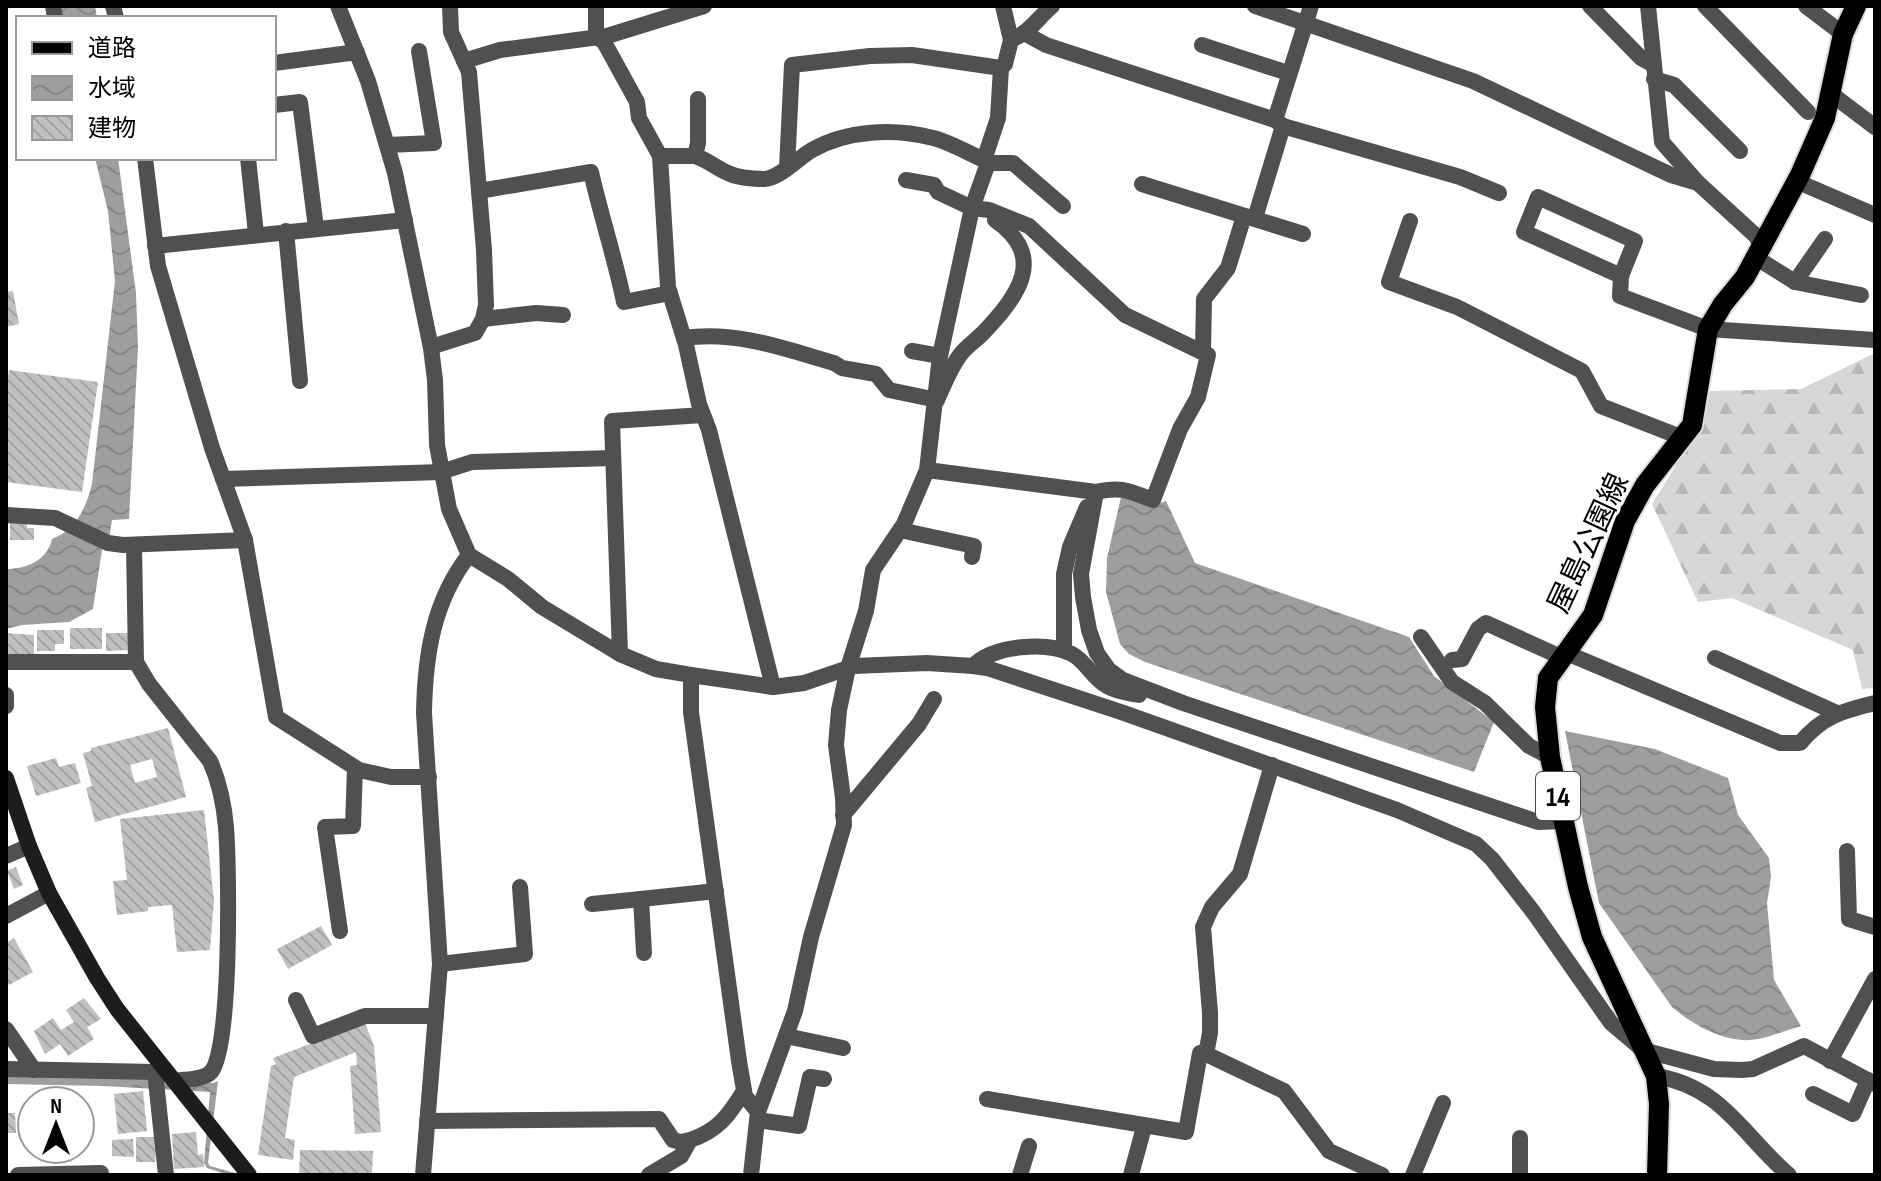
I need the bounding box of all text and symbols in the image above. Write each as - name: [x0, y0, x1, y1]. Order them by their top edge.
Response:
- legend: [16, 16, 276, 160]
- text: 道路: [88, 34, 136, 63]
- text: 水域: [88, 74, 136, 103]
- text: 建物: [88, 114, 136, 143]
- street label: 屋島公園線: [1541, 468, 1637, 619]
- road number: 14: [1536, 772, 1580, 820]
- north arrow: [16, 1085, 96, 1165]
- text: N: [50, 1093, 62, 1120]

